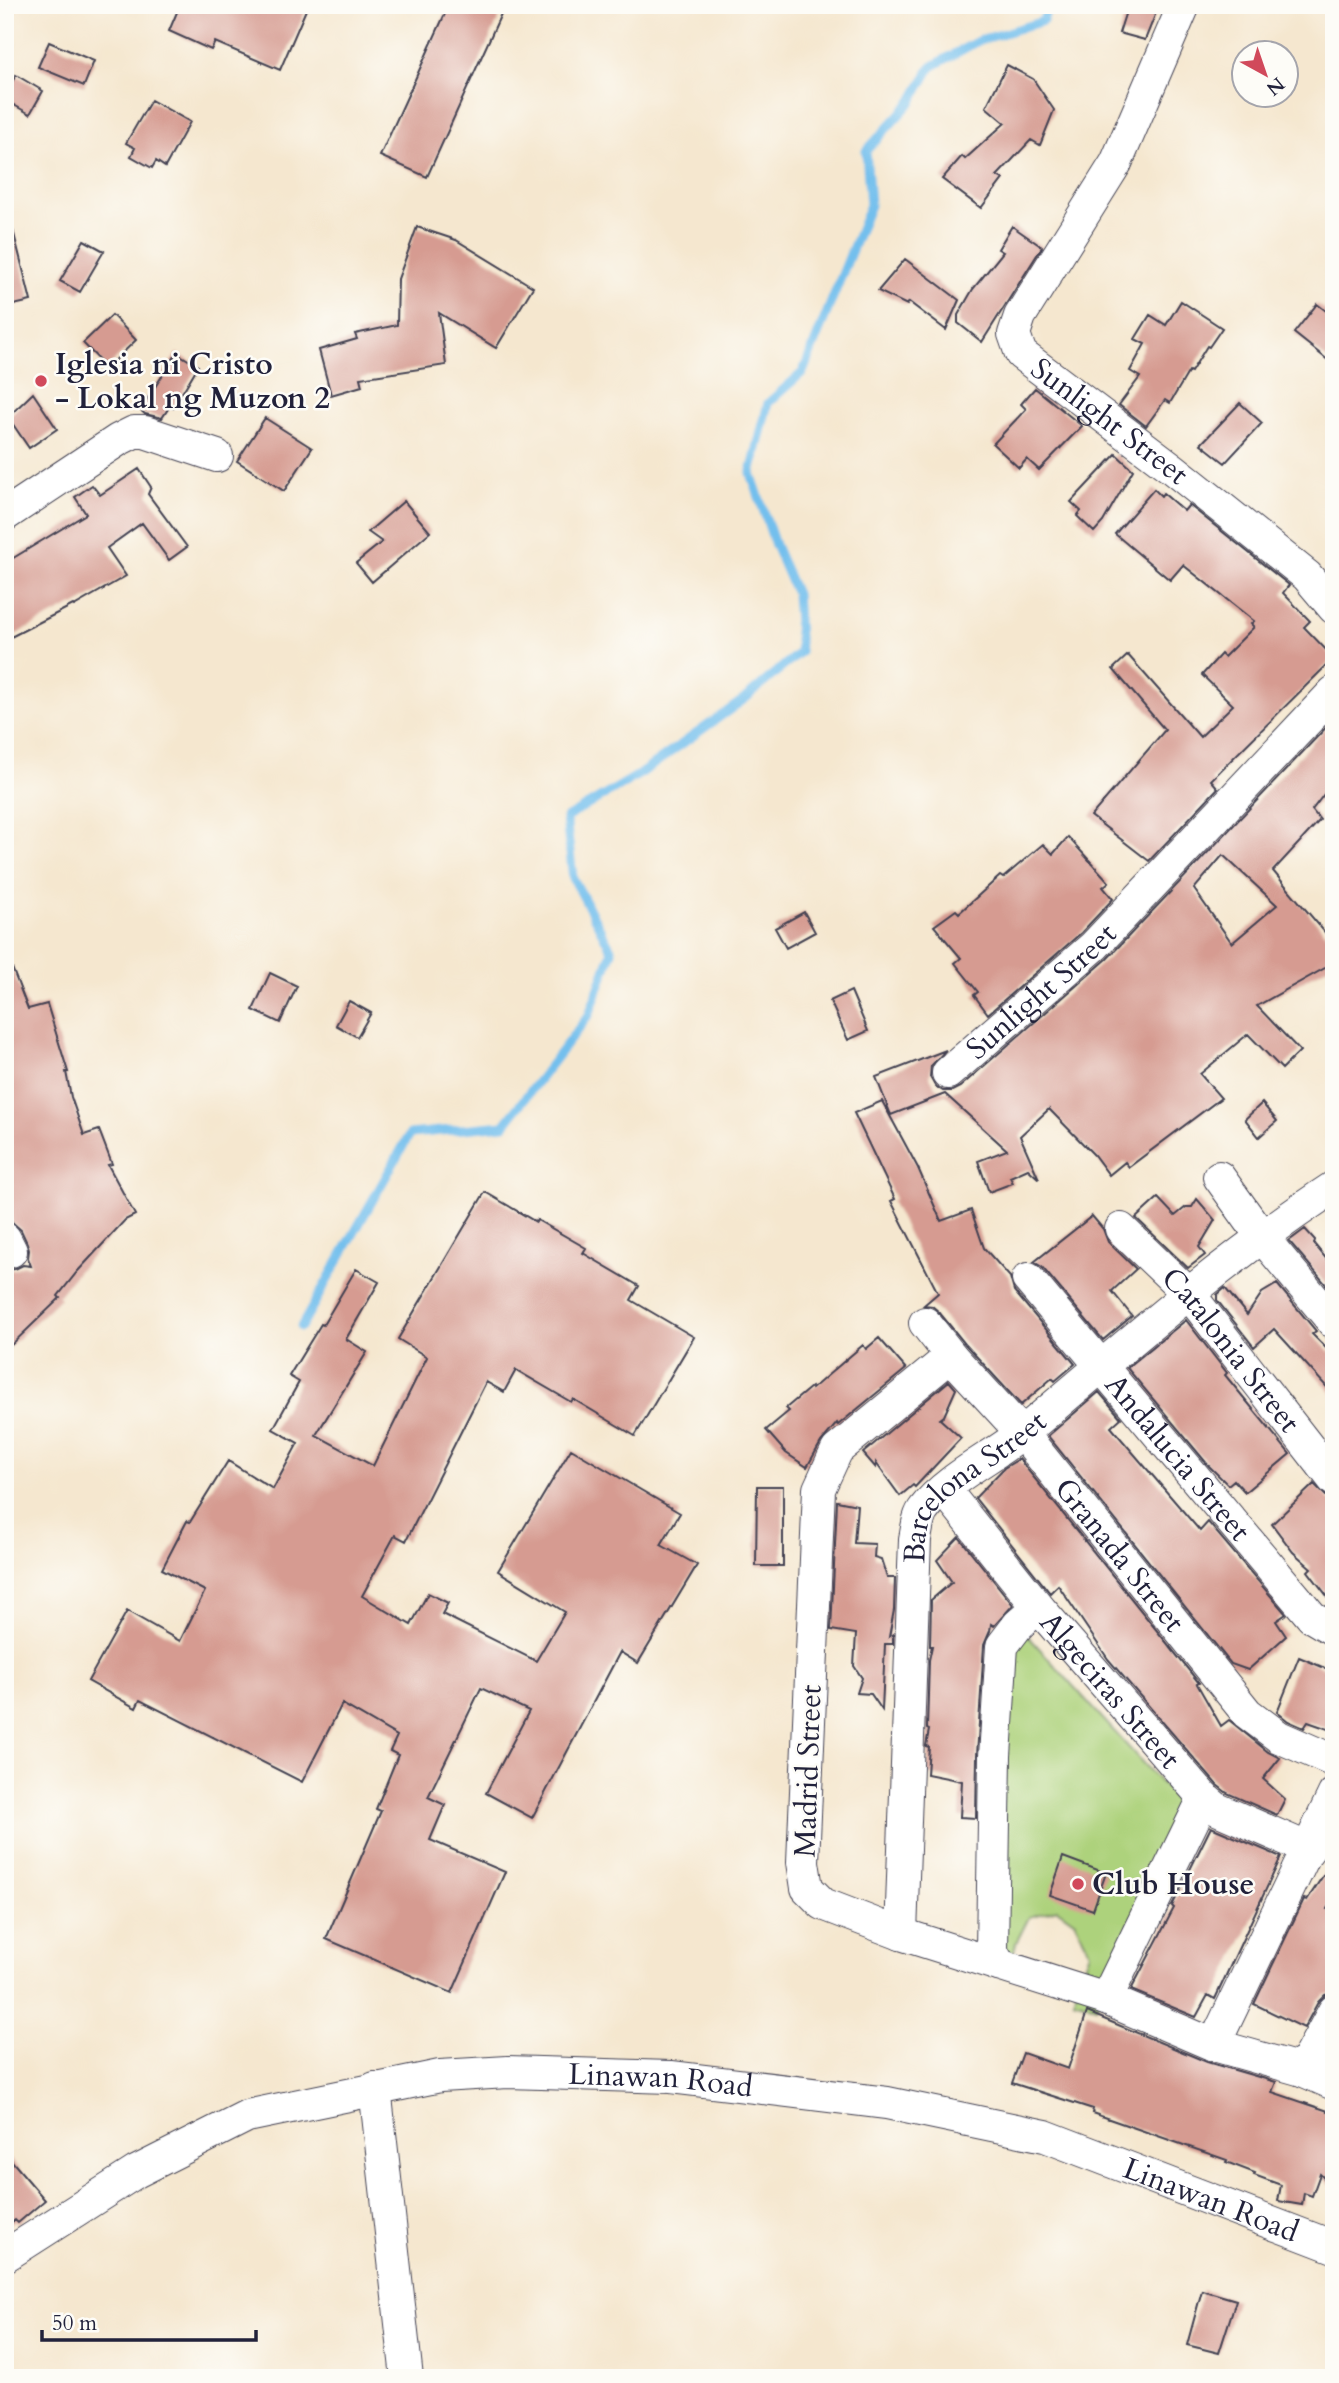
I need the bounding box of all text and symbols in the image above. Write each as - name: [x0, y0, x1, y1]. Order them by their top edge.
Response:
- north arrow: [1230, 38, 1300, 108]
- text: N: [1260, 71, 1290, 102]
- place label: Iglesia ni Cristo - Lokal ng Muzon 2: [55, 344, 330, 419]
- street label: Sunlight Street: [1022, 348, 1197, 494]
- marker: Iglesia ni Cristo - Lokal ng Muzon 2: [33, 373, 49, 389]
- street label: Sunlight Street: [957, 914, 1126, 1069]
- street label: Catalonia Street: [1153, 1258, 1310, 1441]
- street label: Andalucia Street: [1096, 1365, 1260, 1550]
- street label: Barcelona Street: [894, 1401, 1055, 1564]
- street label: Granada Street: [1045, 1469, 1195, 1641]
- street label: Algeciras Street: [1031, 1603, 1190, 1778]
- street label: Madrid Street: [784, 1683, 832, 1858]
- place label: Club House: [1092, 1864, 1254, 1905]
- marker: Club House: [1070, 1876, 1086, 1892]
- street label: Linawan Road: [568, 2053, 755, 2107]
- street label: Linawan Road: [1117, 2147, 1305, 2252]
- scale bar: [42, 2299, 256, 2343]
- text: 50 m: [52, 2309, 97, 2338]

